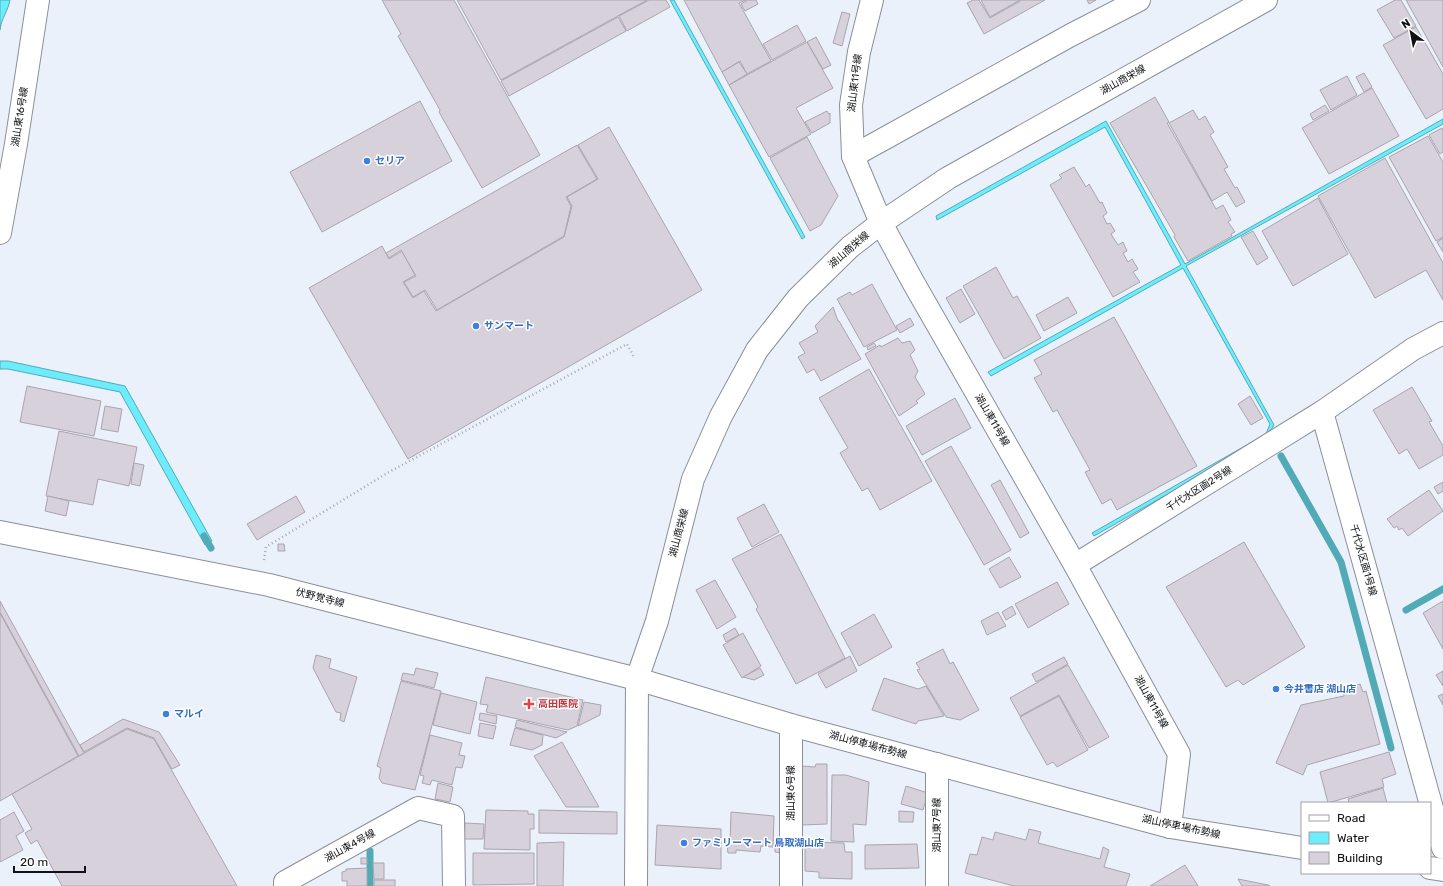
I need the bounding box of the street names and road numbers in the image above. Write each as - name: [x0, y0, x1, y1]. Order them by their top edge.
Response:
- street label: 湖山東11号線: [845, 53, 865, 113]
- street label: 湖山商栄線: [1098, 63, 1148, 97]
- street label: 湖山東16号線: [9, 86, 31, 148]
- street label: 湖山商栄線: [826, 229, 872, 271]
- street label: 湖山東11号線: [972, 392, 1012, 448]
- street label: 千代水区画2号線: [1164, 464, 1234, 514]
- street label: 湖山商栄線: [667, 507, 691, 559]
- street label: 千代水区画1号線: [1347, 523, 1379, 597]
- street label: 伏野覚寺線: [294, 586, 346, 610]
- street label: 湖山東11号線: [1132, 673, 1170, 731]
- street label: 湖山停車場布勢線: [828, 729, 908, 761]
- street label: 湖山東6号線: [785, 765, 797, 821]
- street label: 湖山東7号線: [931, 797, 943, 853]
- street label: 湖山停車場布勢線: [1141, 813, 1221, 841]
- street label: 湖山東4号線: [323, 827, 377, 865]

